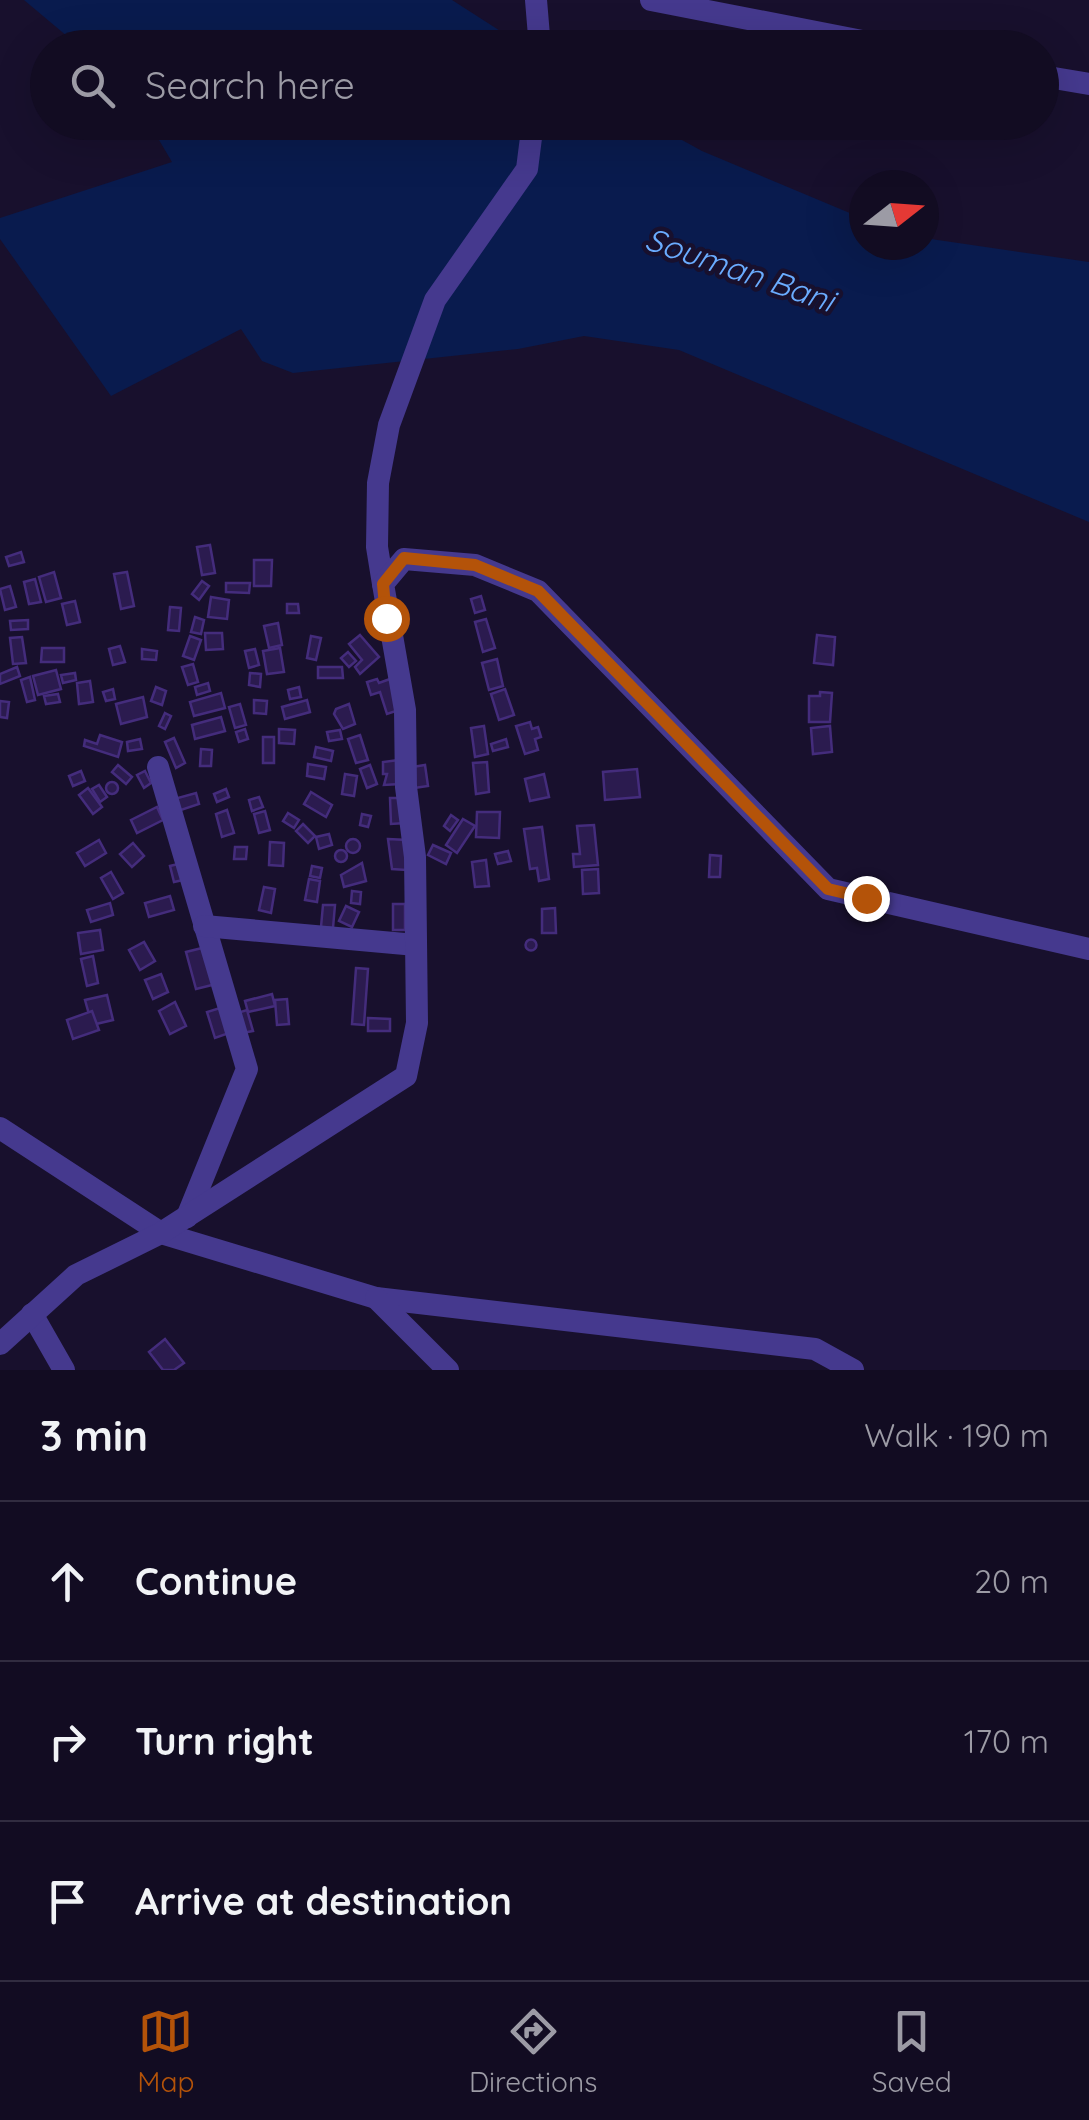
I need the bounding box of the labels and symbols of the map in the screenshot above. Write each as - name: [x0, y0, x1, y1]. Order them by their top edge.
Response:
- north arrow: [849, 170, 939, 260]
- water label: Souman Bani: [640, 218, 843, 321]
- route start: [364, 596, 410, 642]
- route end: [844, 876, 890, 922]

